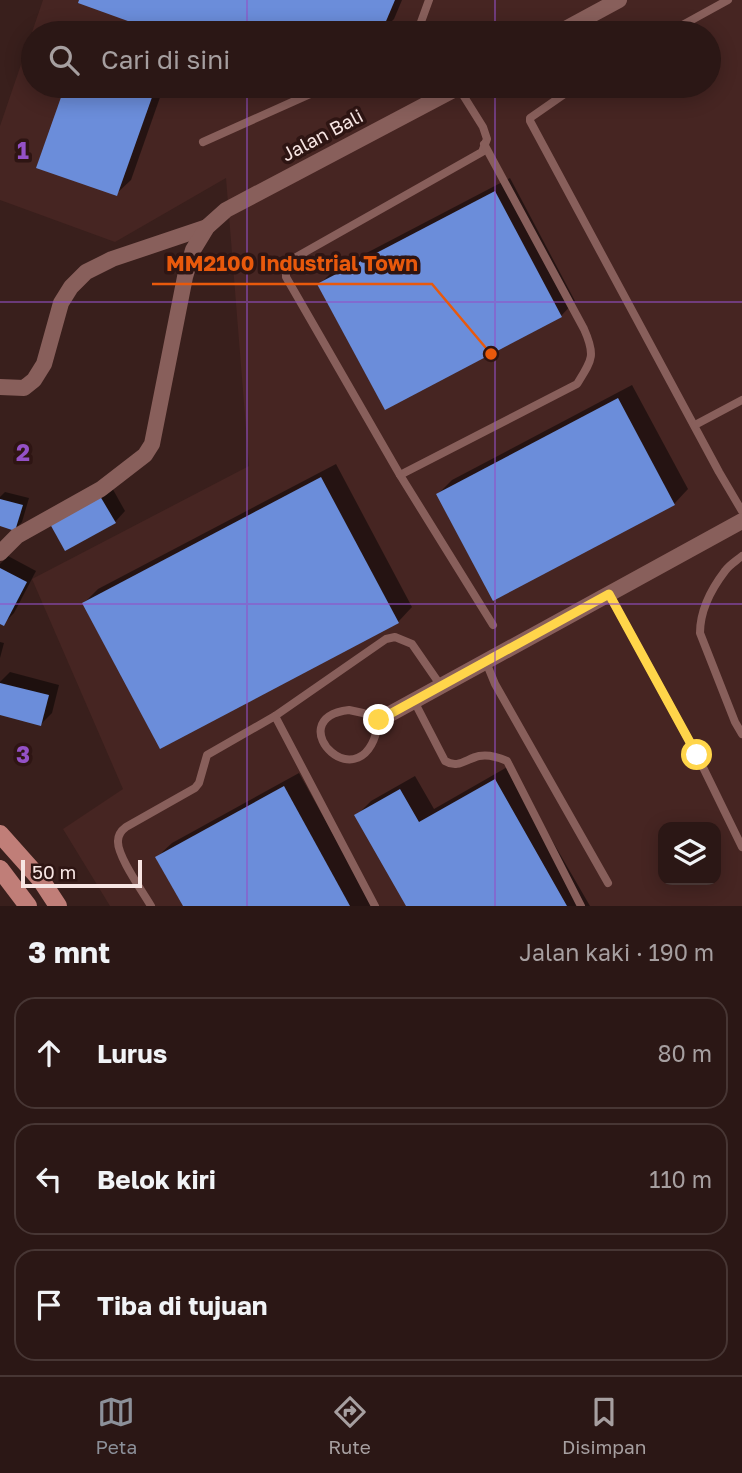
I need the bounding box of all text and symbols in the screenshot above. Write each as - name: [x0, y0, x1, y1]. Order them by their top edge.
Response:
- search box: [21, 21, 721, 98]
- icon: search: [45, 41, 83, 79]
- text: Cari di sini: [101, 44, 230, 75]
- street label: Jalan Bali: [277, 103, 367, 166]
- text: 1: [17, 136, 29, 164]
- callout: MM2100 Industrial Town: [152, 242, 432, 284]
- text: MM2100 Industrial Town: [166, 250, 418, 276]
- text: 2: [16, 438, 30, 466]
- route end: [363, 704, 394, 735]
- route start: [681, 739, 712, 770]
- text: 3: [16, 740, 30, 768]
- map controls: [658, 822, 721, 885]
- button: layers: [658, 822, 721, 885]
- scale bar: [21, 857, 142, 889]
- text: 50 m: [32, 860, 76, 883]
- text: 3 mnt: [28, 934, 110, 970]
- text: Jalan kaki · 190 m: [519, 938, 714, 966]
- icon: ahead: [30, 1034, 68, 1072]
- text: Lurus: [97, 1038, 167, 1069]
- text: 80 m: [658, 1039, 712, 1067]
- icon: left: [30, 1160, 68, 1198]
- text: Belok kiri: [97, 1164, 216, 1195]
- text: 110 m: [649, 1165, 712, 1193]
- icon: arrive: [30, 1286, 68, 1324]
- text: Tiba di tujuan: [97, 1290, 267, 1321]
- tab: Peta: [96, 1393, 137, 1458]
- tab: Rute: [328, 1393, 371, 1458]
- tab: Disimpan: [562, 1393, 646, 1458]

